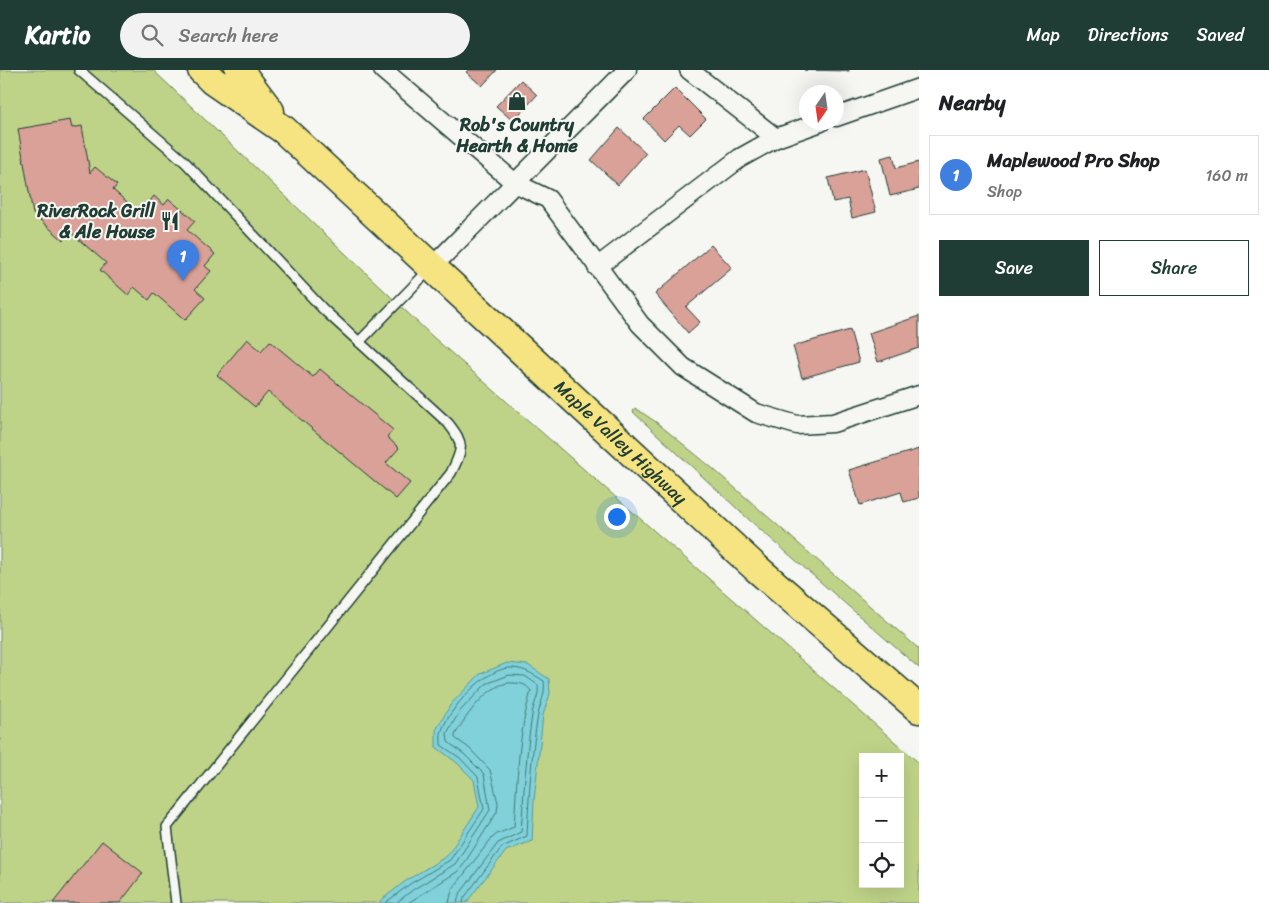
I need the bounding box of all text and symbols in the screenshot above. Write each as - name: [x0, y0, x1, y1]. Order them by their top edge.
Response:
- search box: [120, 13, 470, 58]
- text: Kartio: [25, 14, 90, 56]
- text: Search here: [178, 19, 279, 52]
- text: Map: [1027, 19, 1060, 51]
- text: Directions: [1088, 19, 1169, 51]
- text: Saved: [1197, 19, 1244, 51]
- icon: search: [138, 21, 166, 49]
- text: Nearby: [939, 84, 1005, 122]
- north arrow: [799, 85, 844, 130]
- shop icon: Rob's Country Hearth & Home: [506, 90, 528, 112]
- place label: Rob's Country Hearth & Home: [455, 109, 578, 162]
- text: Maplewood Pro Shop: [987, 144, 1160, 177]
- text: 1: [953, 161, 959, 190]
- text: 160 m: [1205, 161, 1248, 190]
- text: Shop: [987, 177, 1022, 206]
- place label: RiverRock Grill & Ale House: [36, 195, 156, 248]
- restaurant icon: RiverRock Grill & Ale House: [159, 210, 181, 232]
- pin: 1: [167, 240, 199, 281]
- button: Save: [939, 240, 1089, 296]
- button: Share: [1099, 240, 1249, 296]
- street label: Maple Valley Highway: [546, 372, 695, 513]
- your location: [604, 504, 630, 530]
- map controls: [859, 753, 904, 888]
- button: +: [859, 753, 904, 798]
- button: −: [859, 798, 904, 843]
- button: locate: [859, 843, 904, 888]

